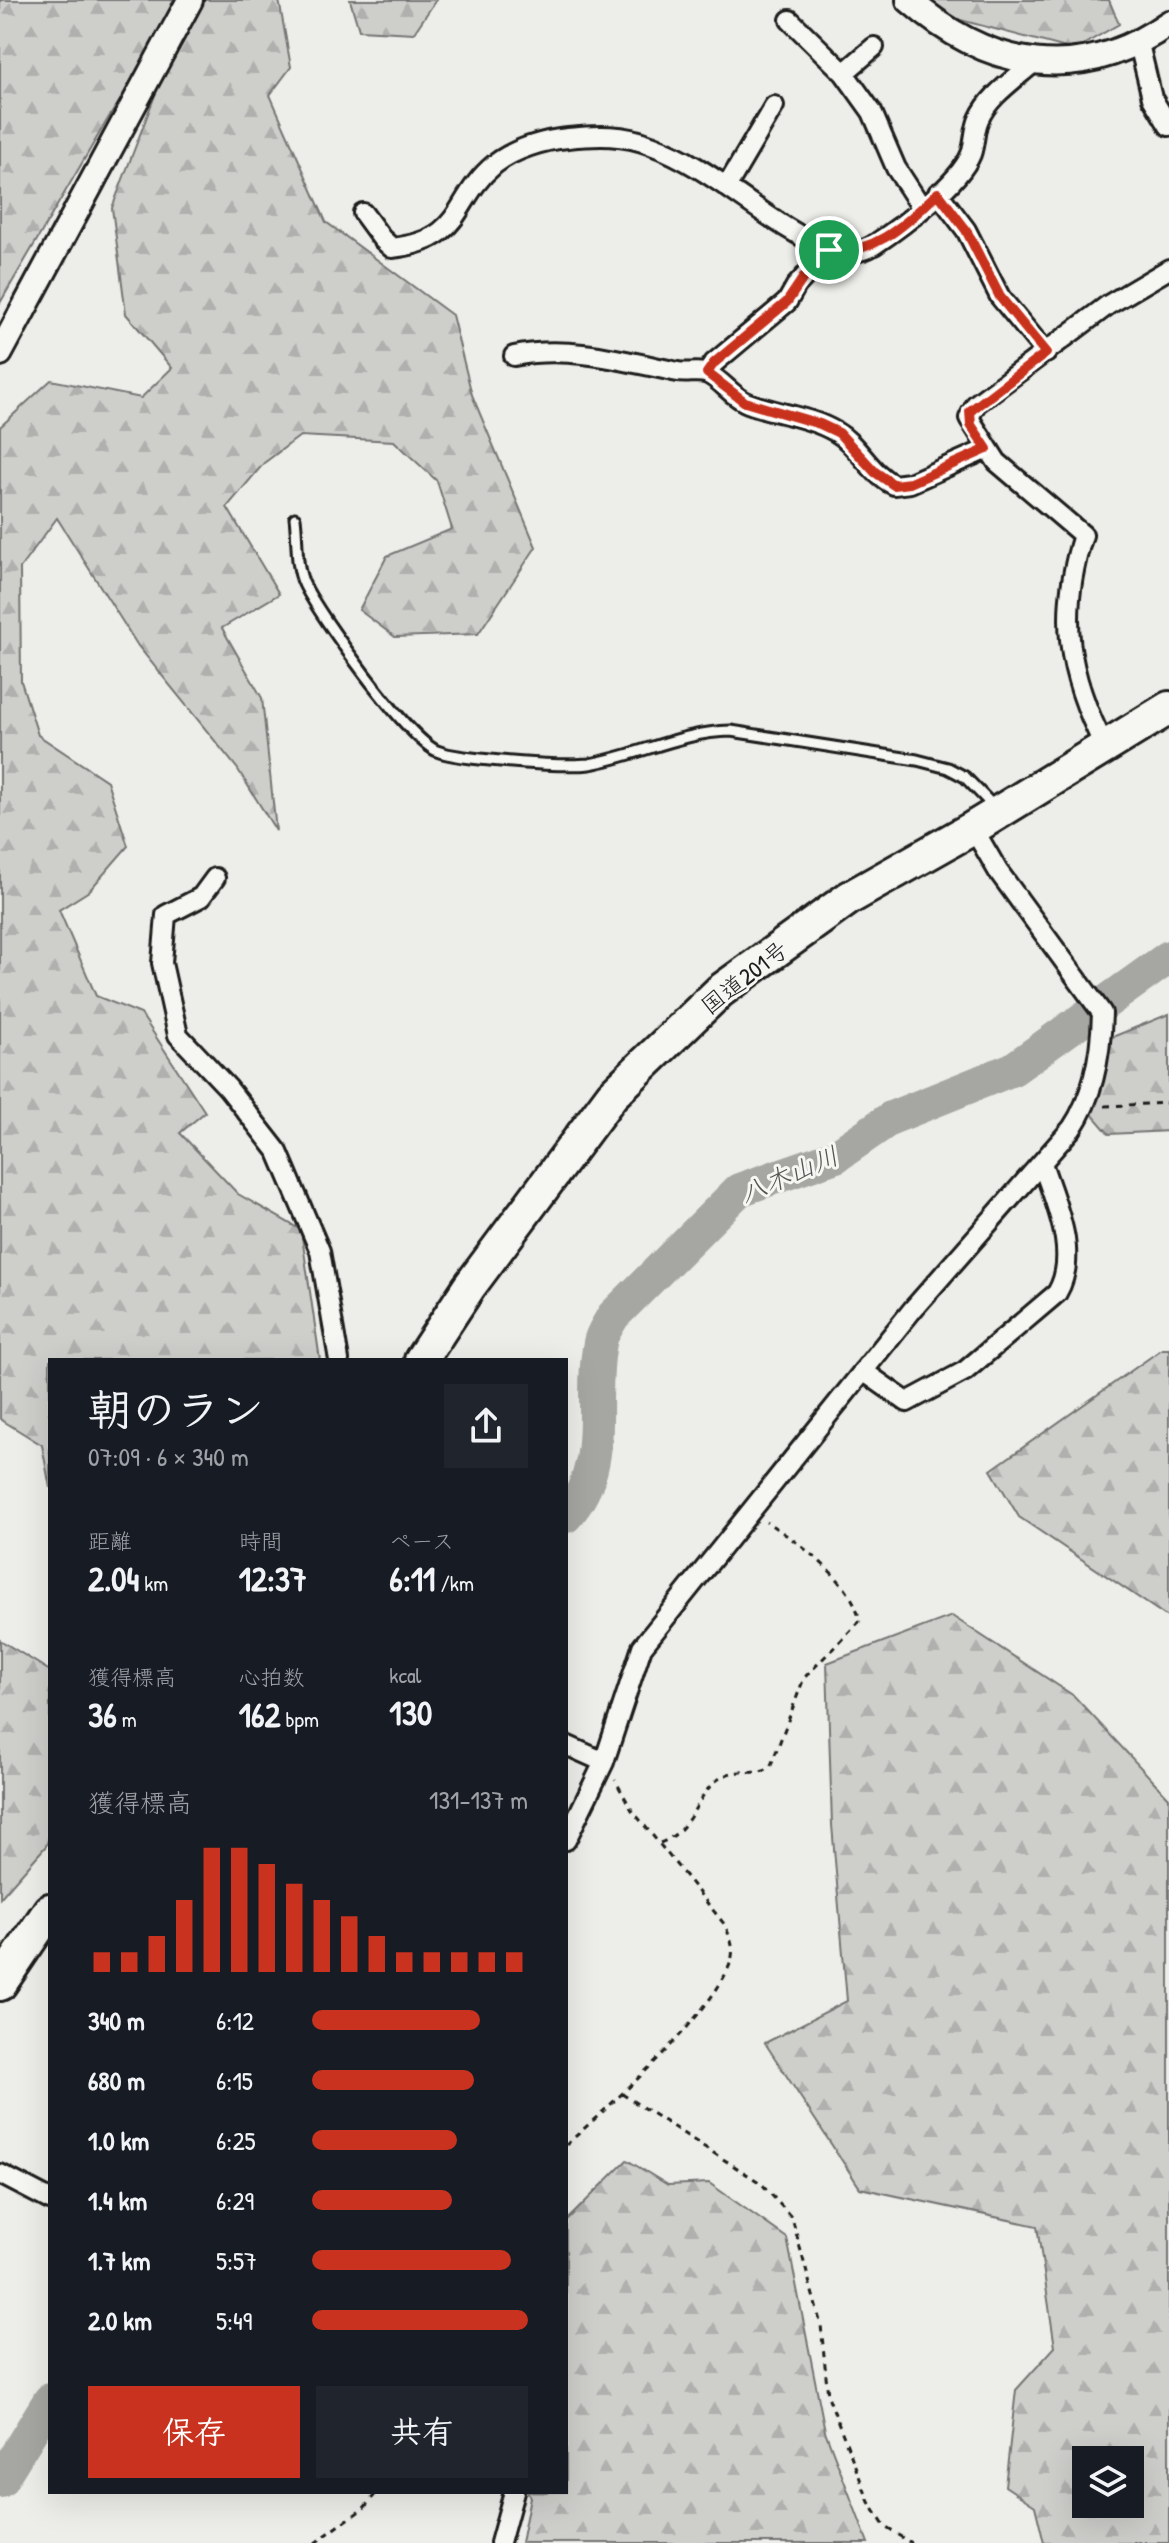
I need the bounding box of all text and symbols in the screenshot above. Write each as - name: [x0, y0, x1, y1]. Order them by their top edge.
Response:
- pin: [795, 216, 863, 284]
- icon: arrive: [807, 228, 851, 272]
- street label: 国道201号: [694, 933, 794, 1021]
- water label: 八木山川: [734, 1138, 844, 1210]
- text: 朝のラン: [88, 1379, 264, 1439]
- button: share: [444, 1384, 528, 1468]
- text: 07:09 · 6 × 340 m: [88, 1439, 249, 1474]
- text: 距離: [88, 1526, 132, 1556]
- text: 時間: [239, 1526, 283, 1556]
- text: ペース: [389, 1526, 454, 1556]
- text: 2.04: [88, 1556, 139, 1602]
- text: 12:37: [239, 1556, 307, 1602]
- text: 6:11: [389, 1556, 435, 1602]
- text: km: [139, 1568, 168, 1598]
- text: /km: [435, 1568, 474, 1598]
- text: kcal: [389, 1660, 421, 1690]
- text: 獲得標高: [88, 1662, 176, 1692]
- text: 心拍数: [239, 1662, 305, 1692]
- text: 130: [389, 1690, 432, 1736]
- text: 36: [88, 1692, 117, 1738]
- text: 162: [239, 1692, 280, 1738]
- text: m: [117, 1704, 137, 1734]
- text: bpm: [280, 1704, 319, 1734]
- text: 131–137 m: [429, 1782, 528, 1817]
- text: 獲得標高: [88, 1785, 192, 1820]
- text: 340 m: [88, 2003, 145, 2038]
- text: 6:12: [216, 2003, 254, 2038]
- text: 680 m: [88, 2063, 145, 2098]
- text: 6:15: [216, 2063, 253, 2098]
- text: 1.0 km: [88, 2123, 149, 2158]
- text: 6:25: [216, 2123, 256, 2158]
- text: 1.4 km: [88, 2183, 147, 2218]
- text: 6:29: [216, 2183, 254, 2218]
- text: 1.7 km: [88, 2243, 150, 2278]
- text: 5:57: [216, 2243, 257, 2278]
- text: 2.0 km: [88, 2303, 152, 2338]
- text: 5:49: [216, 2303, 252, 2338]
- button: 保存: [88, 2386, 300, 2478]
- button: 共有: [316, 2386, 528, 2478]
- map controls: [1072, 2446, 1144, 2518]
- button: layers: [1072, 2446, 1144, 2518]

